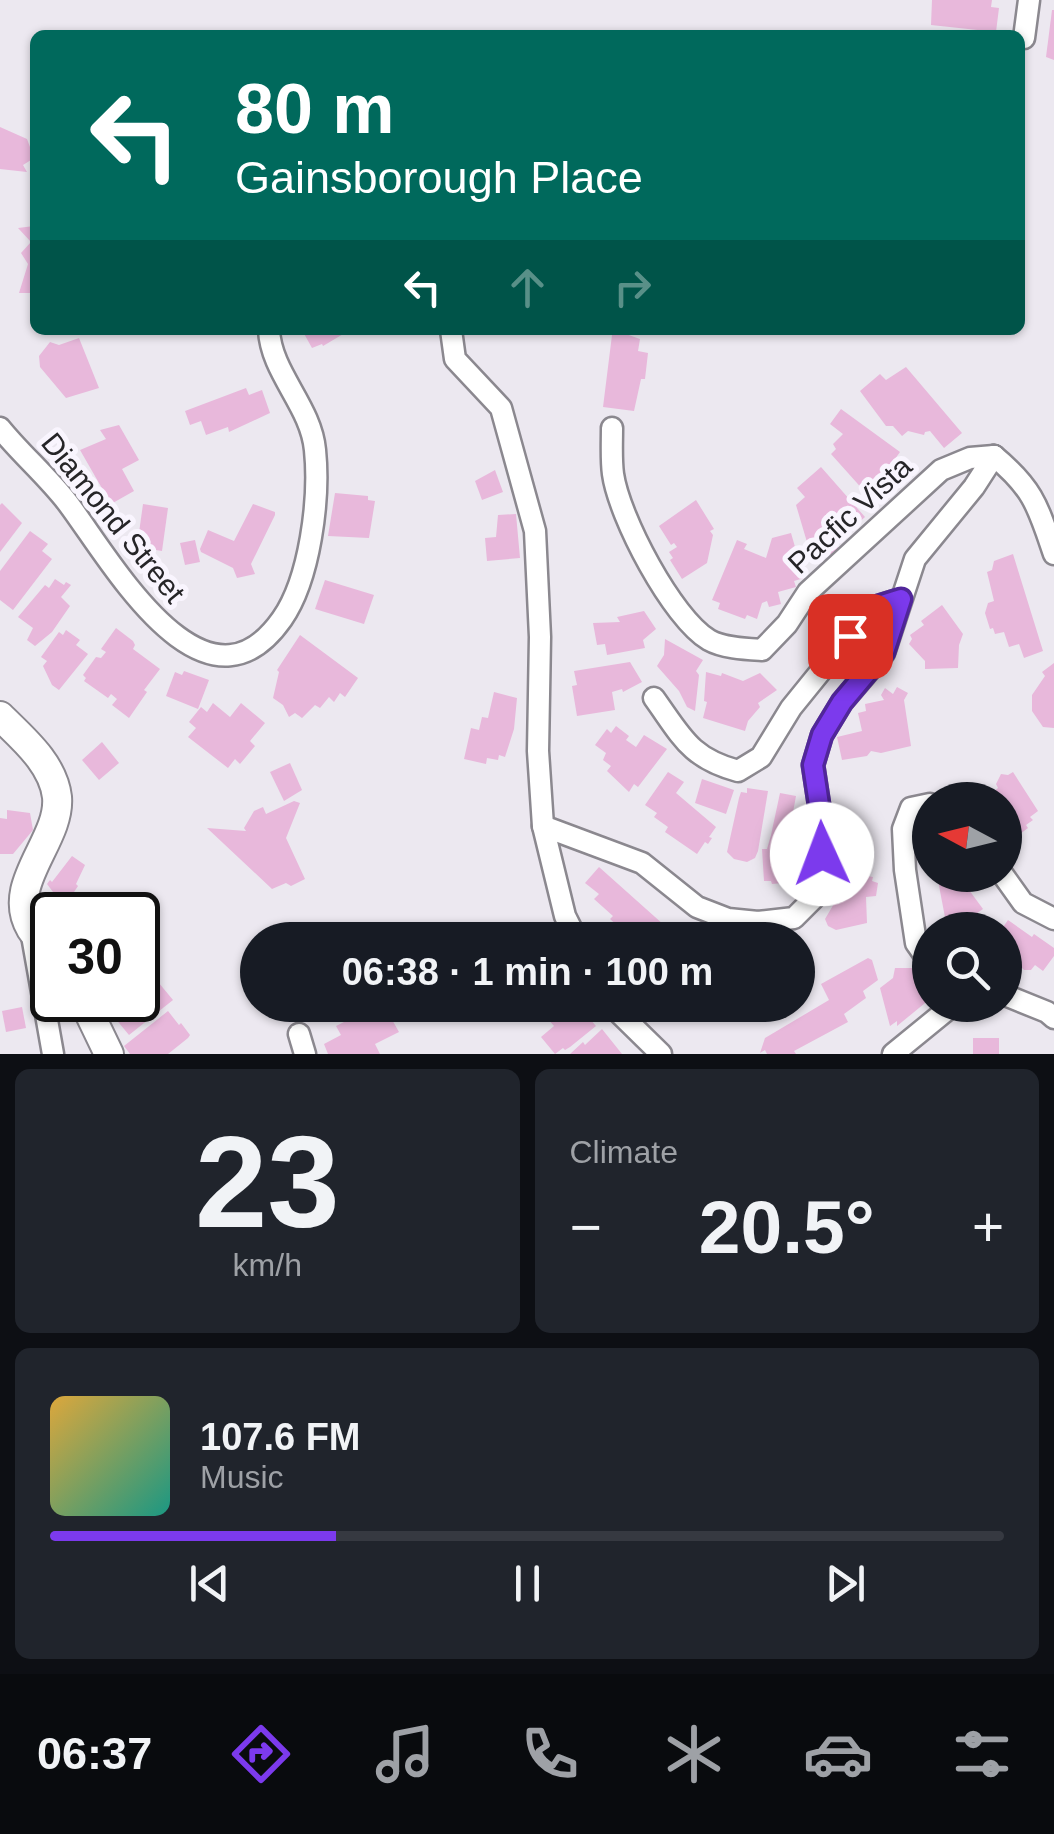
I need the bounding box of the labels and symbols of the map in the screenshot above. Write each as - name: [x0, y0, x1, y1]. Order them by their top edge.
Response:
- street label: Diamond Street: [35, 426, 192, 610]
- street label: Pacfic Vista: [781, 449, 918, 580]
- pin: [808, 594, 893, 679]
- north arrow: [912, 782, 1022, 892]
- position arrow: [770, 802, 874, 906]
- speed limit sign: 30: [30, 892, 160, 1022]

